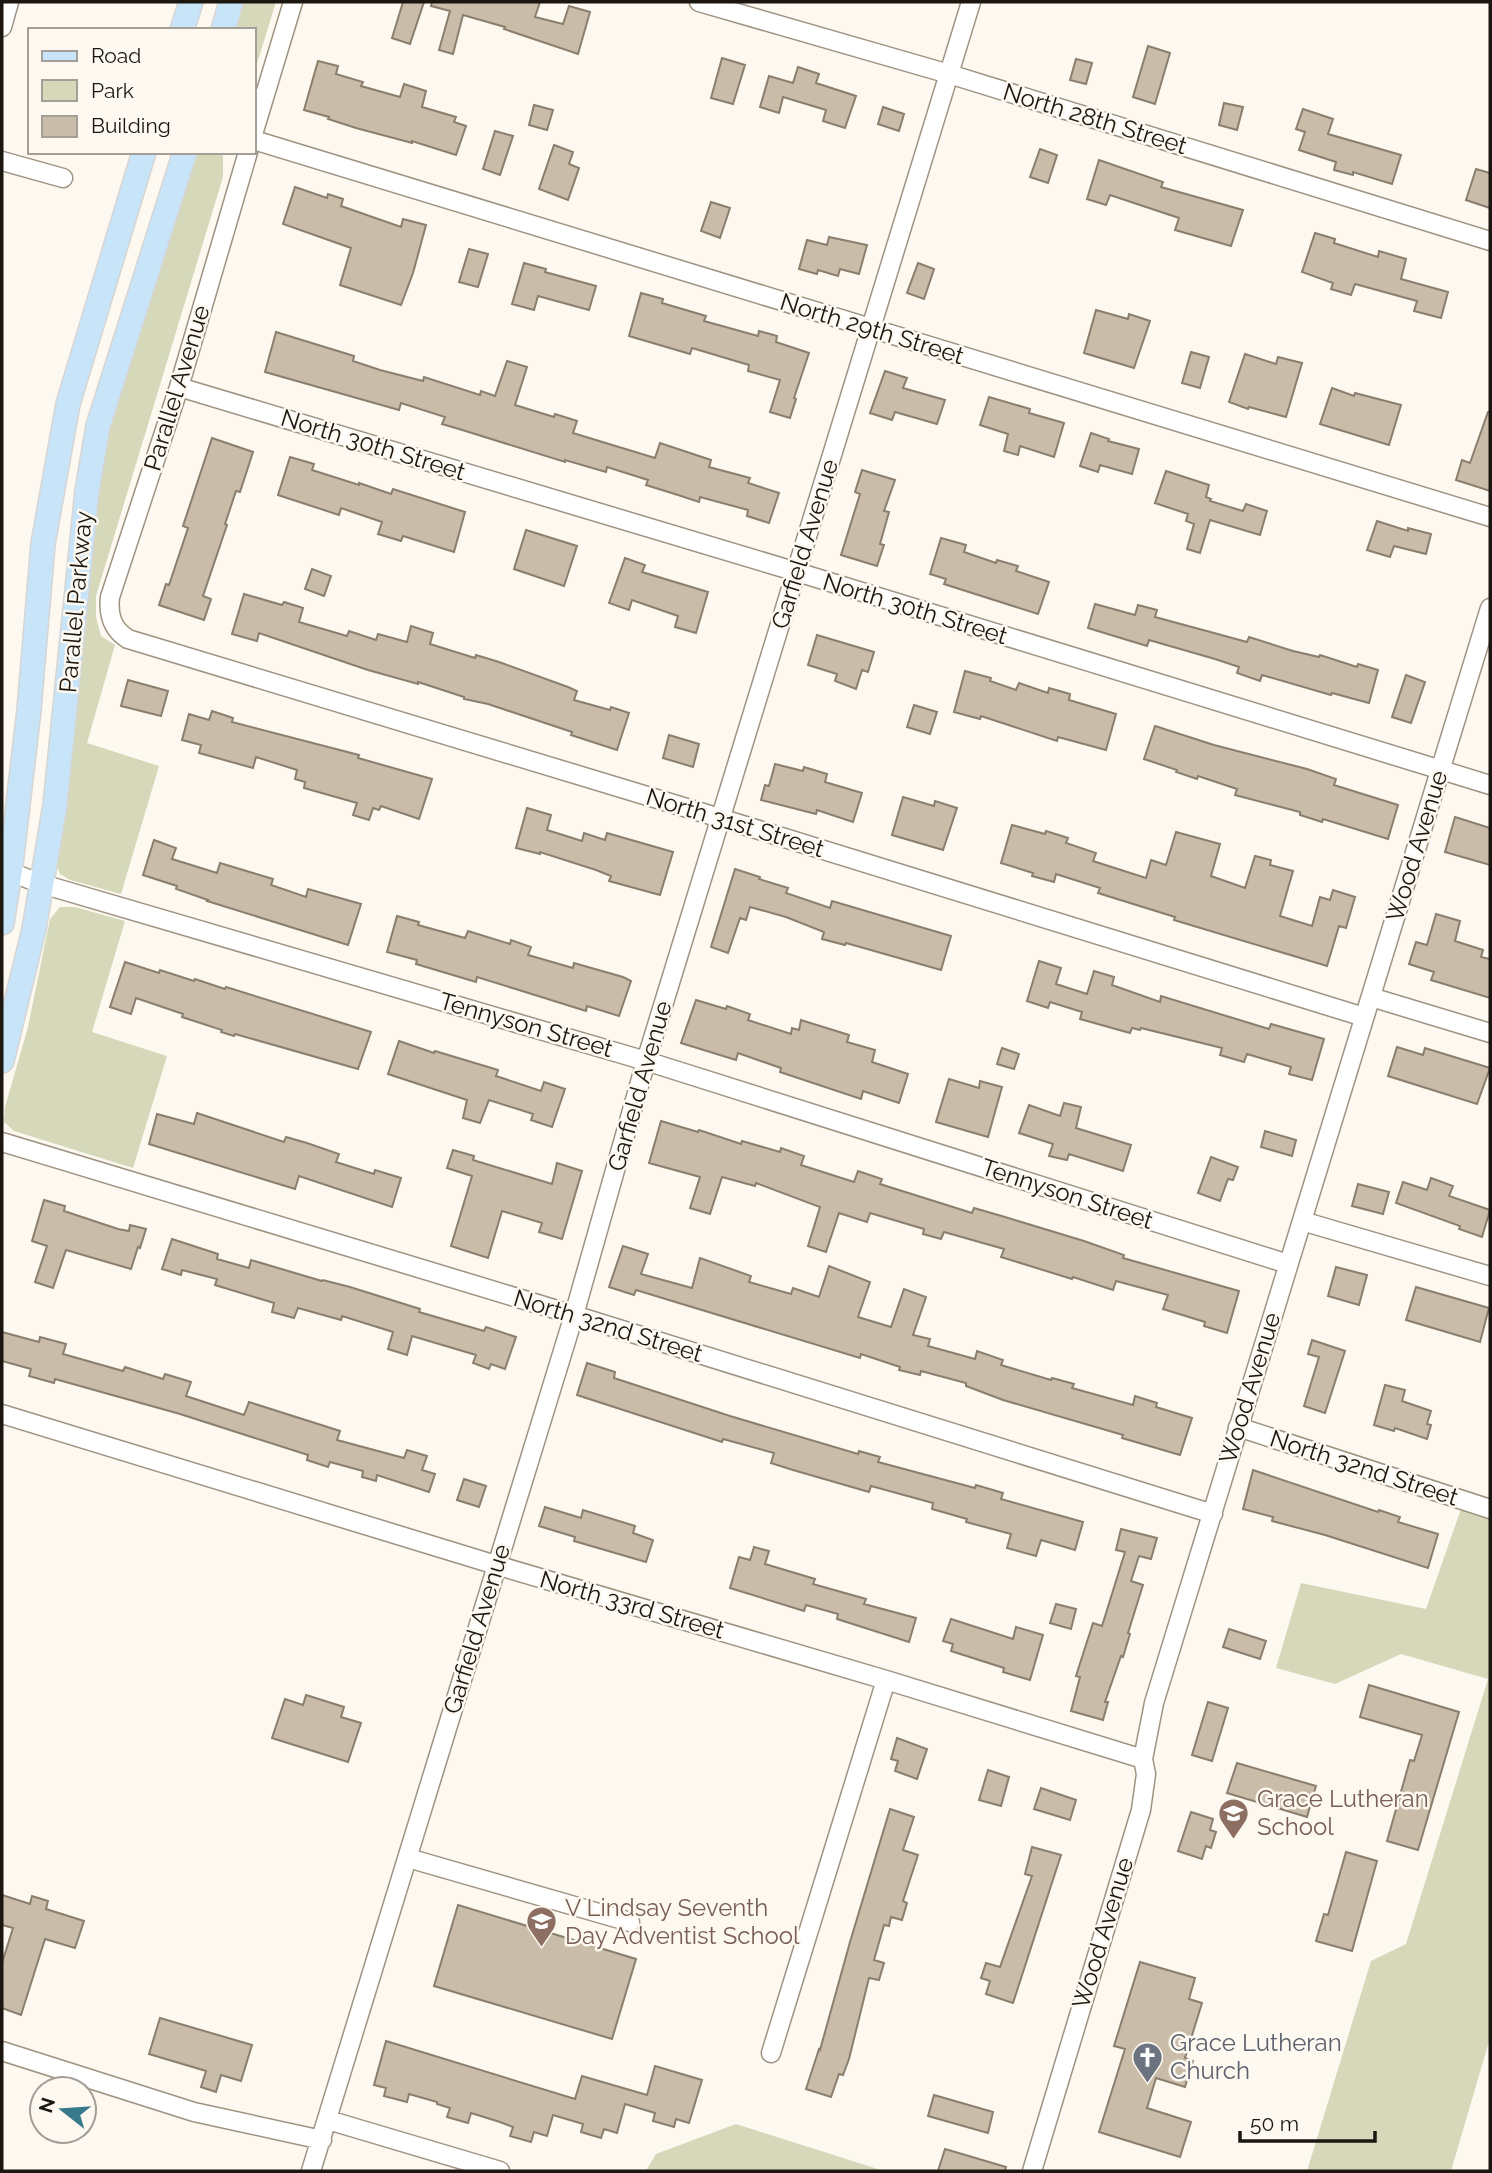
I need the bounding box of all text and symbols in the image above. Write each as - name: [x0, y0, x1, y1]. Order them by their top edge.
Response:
- legend: [28, 28, 256, 154]
- text: Road: [91, 43, 141, 68]
- street label: North 28th Street: [1000, 77, 1191, 160]
- text: Park: [91, 78, 134, 103]
- text: Building: [91, 113, 171, 138]
- street label: North 29th Street: [777, 287, 967, 370]
- street label: Parallel Avenue: [138, 301, 216, 474]
- street label: North 30th Street: [277, 403, 469, 486]
- street label: Garfield Avenue: [765, 455, 844, 632]
- street label: Parallel Parkway: [53, 510, 98, 694]
- street label: North 30th Street: [819, 567, 1011, 650]
- street label: Wood Avenue: [1380, 767, 1453, 925]
- street label: North 31st Street: [643, 782, 828, 863]
- street label: Tennyson Street: [436, 986, 616, 1063]
- street label: Garfield Avenue: [601, 997, 678, 1174]
- street label: Tennyson Street: [978, 1152, 1157, 1235]
- street label: North 32nd Street: [510, 1283, 706, 1368]
- street label: Wood Avenue: [1213, 1309, 1286, 1467]
- street label: North 32nd Street: [1266, 1423, 1462, 1512]
- street label: Garfield Avenue: [437, 1540, 516, 1717]
- street label: North 33rd Street: [537, 1564, 728, 1645]
- place label: Grace Lutheran School: [1257, 1784, 1429, 1841]
- school or university icon: Grace Lutheran School: [1217, 1796, 1251, 1840]
- street label: Wood Avenue: [1066, 1854, 1139, 2012]
- place label: V Lindsay Seventh Day Adventist School: [565, 1893, 800, 1950]
- school or university icon: V Lindsay Seventh Day Adventist School: [525, 1905, 559, 1949]
- place label: Grace Lutheran Church: [1170, 2028, 1342, 2085]
- church icon: Grace Lutheran Church: [1130, 2040, 1164, 2084]
- north arrow: [28, 2075, 98, 2145]
- text: N: [34, 2095, 59, 2115]
- scale bar: [1240, 2100, 1375, 2144]
- text: 50 m: [1250, 2111, 1299, 2136]

